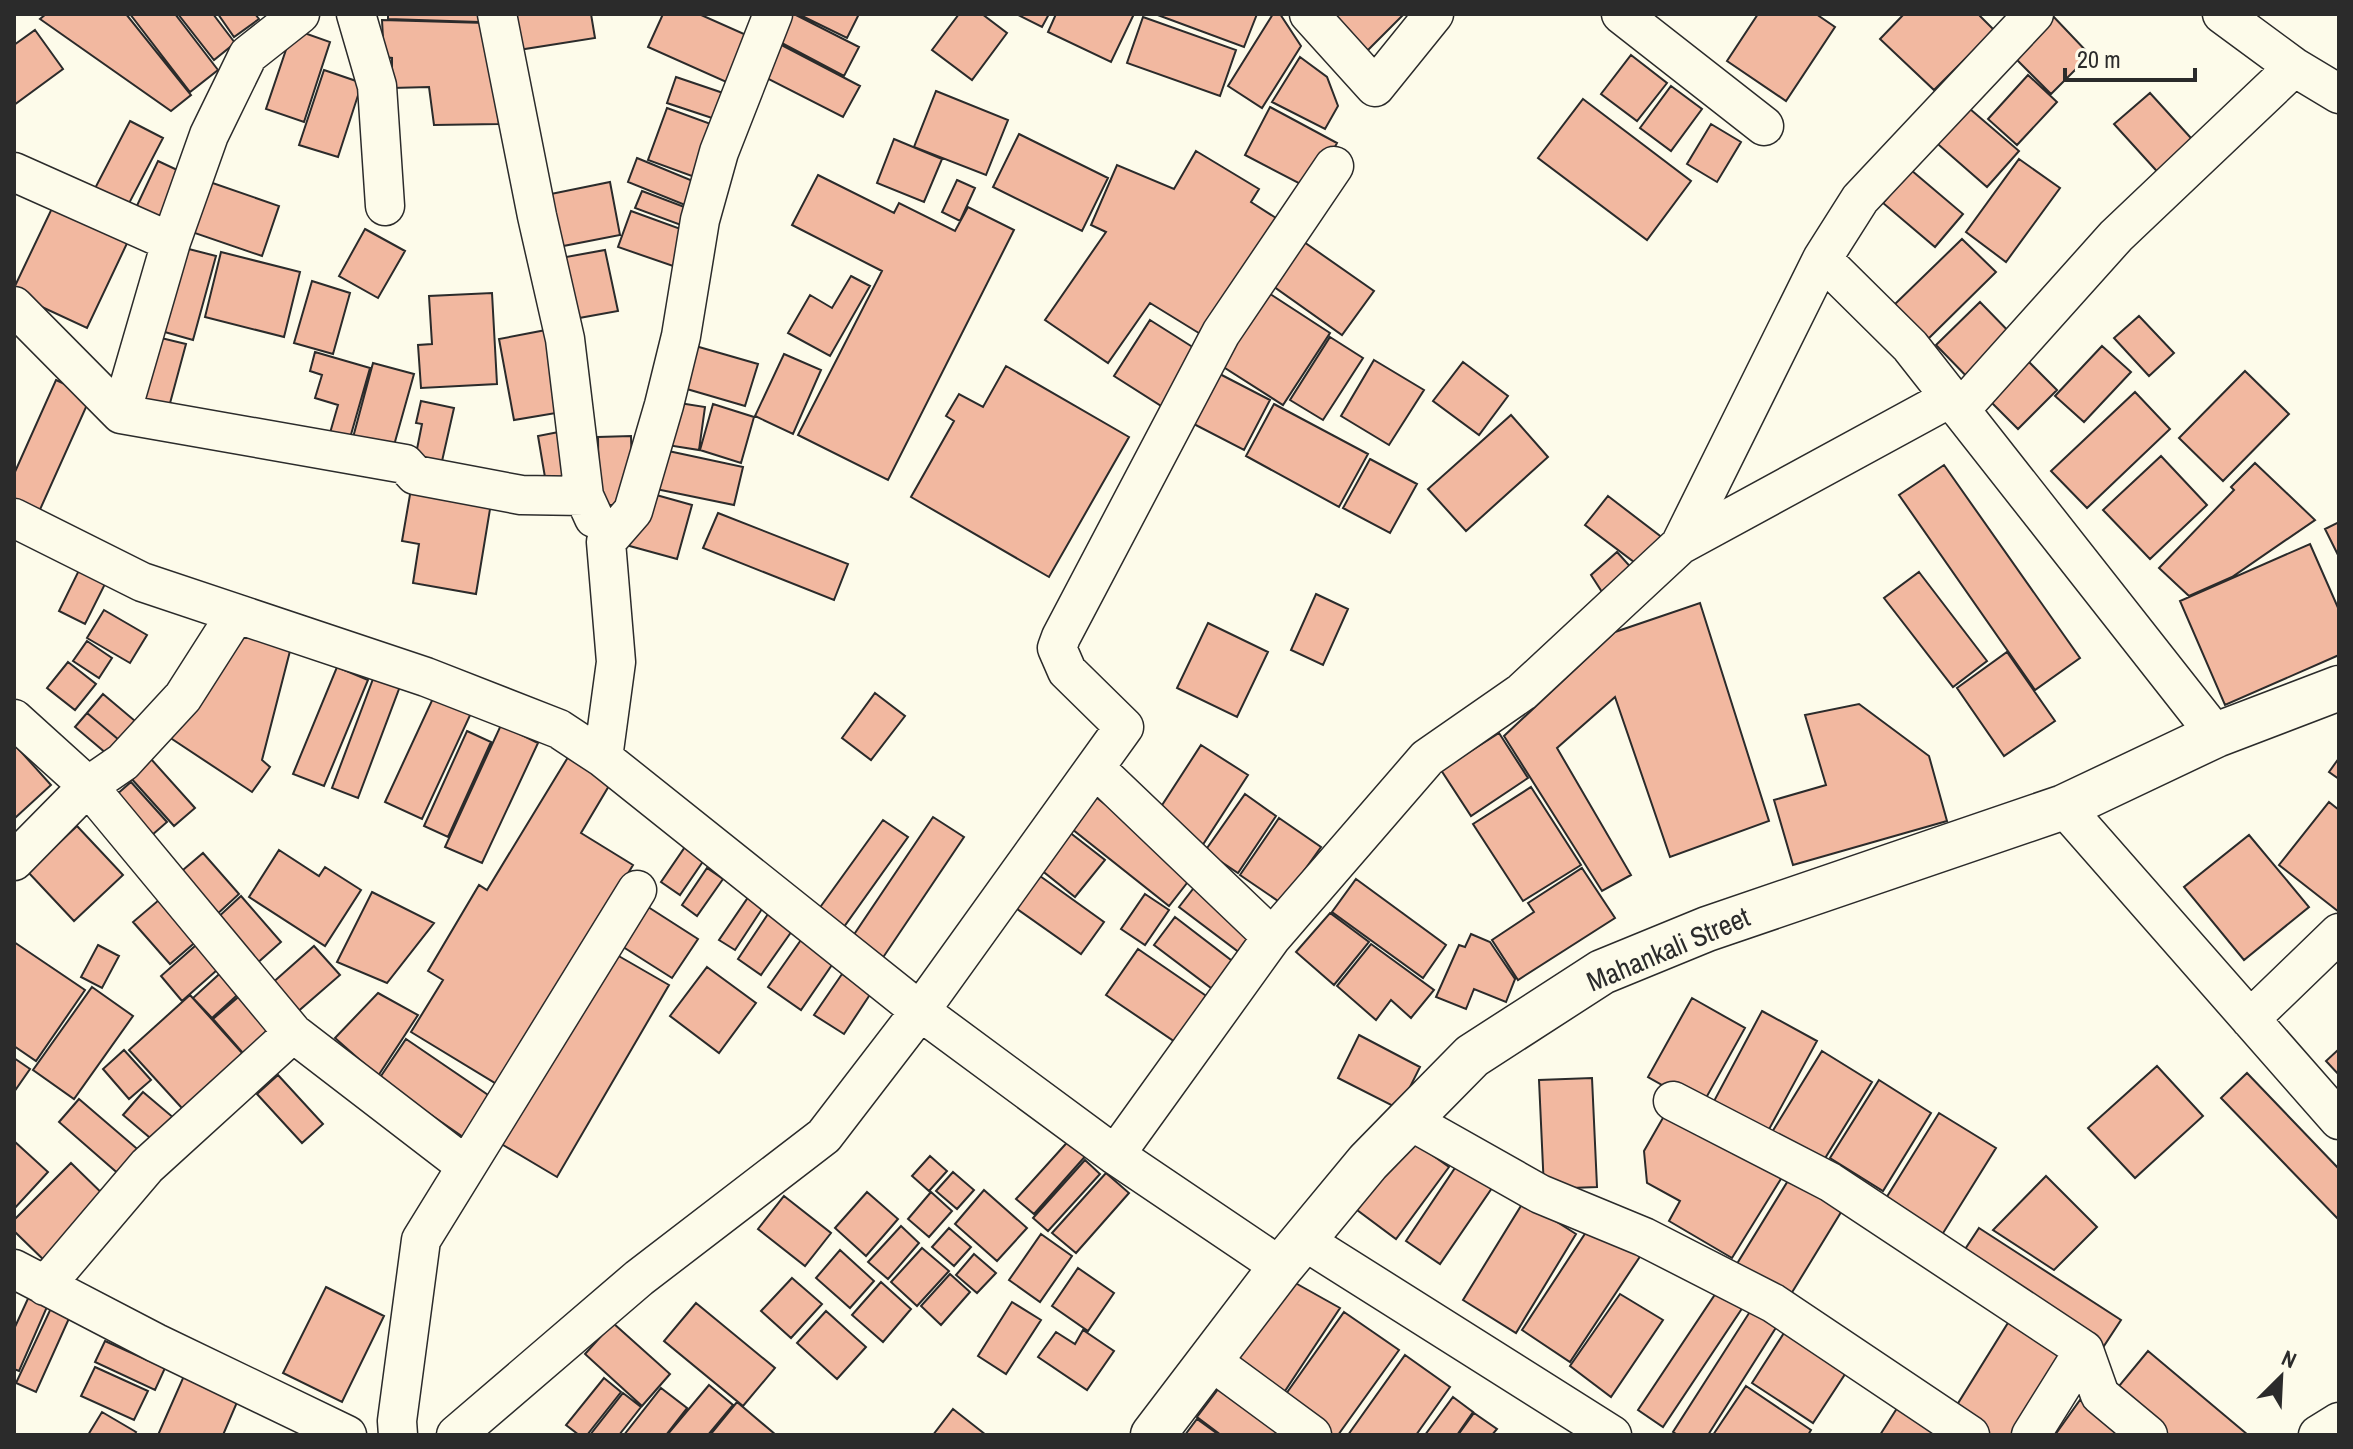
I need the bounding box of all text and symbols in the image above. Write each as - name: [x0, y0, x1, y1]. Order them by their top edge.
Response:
- scale bar: [2065, 32, 2195, 82]
- text: 20 m: [2077, 43, 2121, 75]
- street label: Mahankali Street: [1581, 898, 1755, 1000]
- north arrow: [2241, 1337, 2321, 1417]
- text: N: [2277, 1342, 2301, 1375]

